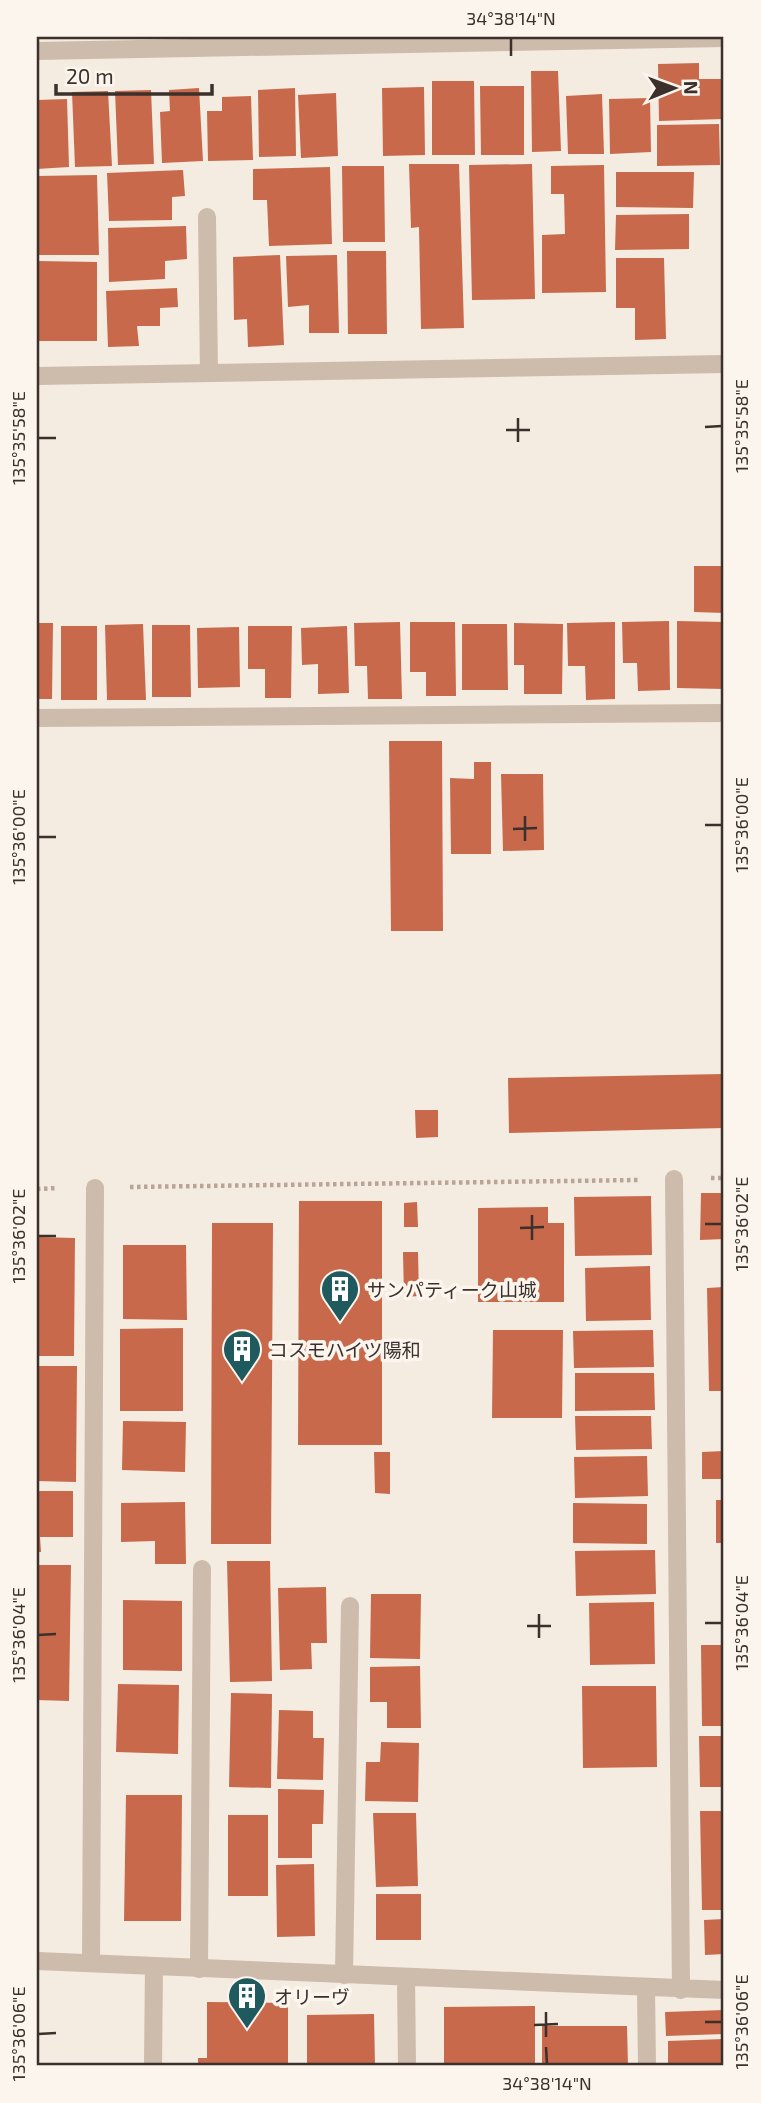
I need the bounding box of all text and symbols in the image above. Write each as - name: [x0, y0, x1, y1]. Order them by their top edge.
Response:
- text: 34°38'14"N: [466, 7, 556, 29]
- scale bar: [56, 52, 212, 96]
- north arrow: [638, 52, 708, 122]
- text: 20 m: [66, 63, 114, 88]
- text: N: [680, 81, 703, 95]
- text: 135°35'58"E: [730, 379, 752, 473]
- text: 135°35'58"E: [7, 391, 29, 485]
- text: 135°36'00"E: [730, 777, 752, 873]
- text: 135°36'00"E: [7, 789, 29, 885]
- text: 135°36'02"E: [730, 1177, 752, 1271]
- text: 135°36'02"E: [7, 1189, 29, 1283]
- building icon: サンパティーク山城: [319, 1268, 361, 1323]
- place label: サンパティーク山城: [367, 1278, 537, 1301]
- building icon: コスモハイツ陽和: [221, 1328, 263, 1383]
- place label: コスモハイツ陽和: [269, 1338, 421, 1361]
- text: 135°36'04"E: [730, 1575, 752, 1671]
- text: 135°36'04"E: [7, 1587, 29, 1683]
- text: 135°36'06"E: [730, 1974, 752, 2070]
- building icon: オリーヴ: [226, 1975, 268, 2030]
- place label: オリーヴ: [274, 1985, 350, 2008]
- text: 135°36'06"E: [7, 1986, 29, 2082]
- text: 34°38'14"N: [502, 2072, 592, 2094]

